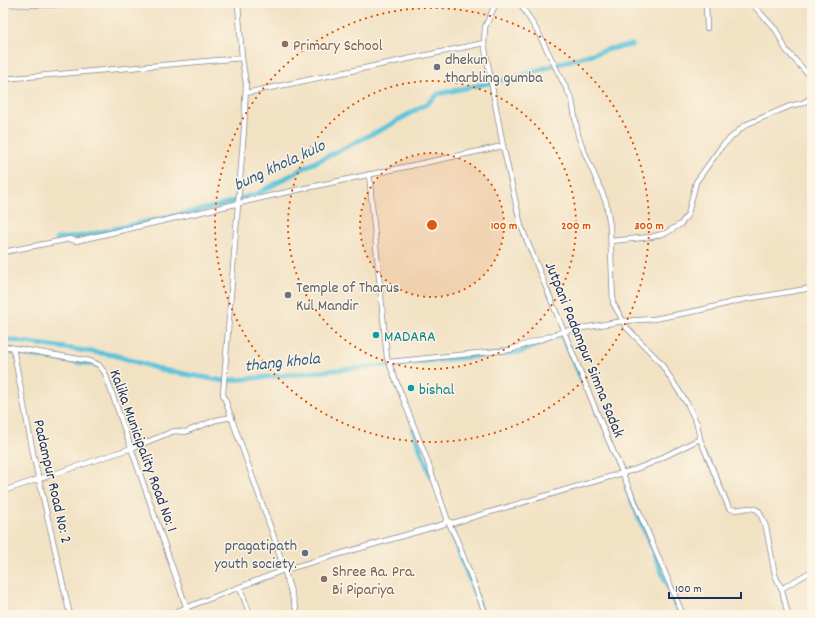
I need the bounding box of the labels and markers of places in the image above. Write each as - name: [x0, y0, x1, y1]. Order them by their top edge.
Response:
- place label: Primary School: [293, 35, 383, 58]
- marker: Primary School: [280, 39, 290, 49]
- place label: dhekun tharbling gumba: [445, 49, 543, 90]
- marker: dhekun tharbling gumba: [432, 62, 442, 72]
- centre of rings: [425, 218, 439, 232]
- place label: Temple of Tharus Kul Mandir: [296, 277, 400, 318]
- marker: Temple of Tharus Kul Mandir: [283, 290, 293, 300]
- place label: MADARA: [384, 326, 436, 349]
- marker: MADARA: [371, 330, 381, 340]
- place label: bishal: [419, 379, 454, 402]
- marker: bishal: [406, 383, 416, 393]
- place label: pragatipath youth society.: [214, 535, 297, 576]
- marker: pragatipath youth society.: [300, 548, 310, 558]
- place label: Shree Ra. Pra. Bi Pipariya: [332, 561, 415, 602]
- marker: Shree Ra. Pra. Bi Pipariya: [319, 574, 329, 584]

